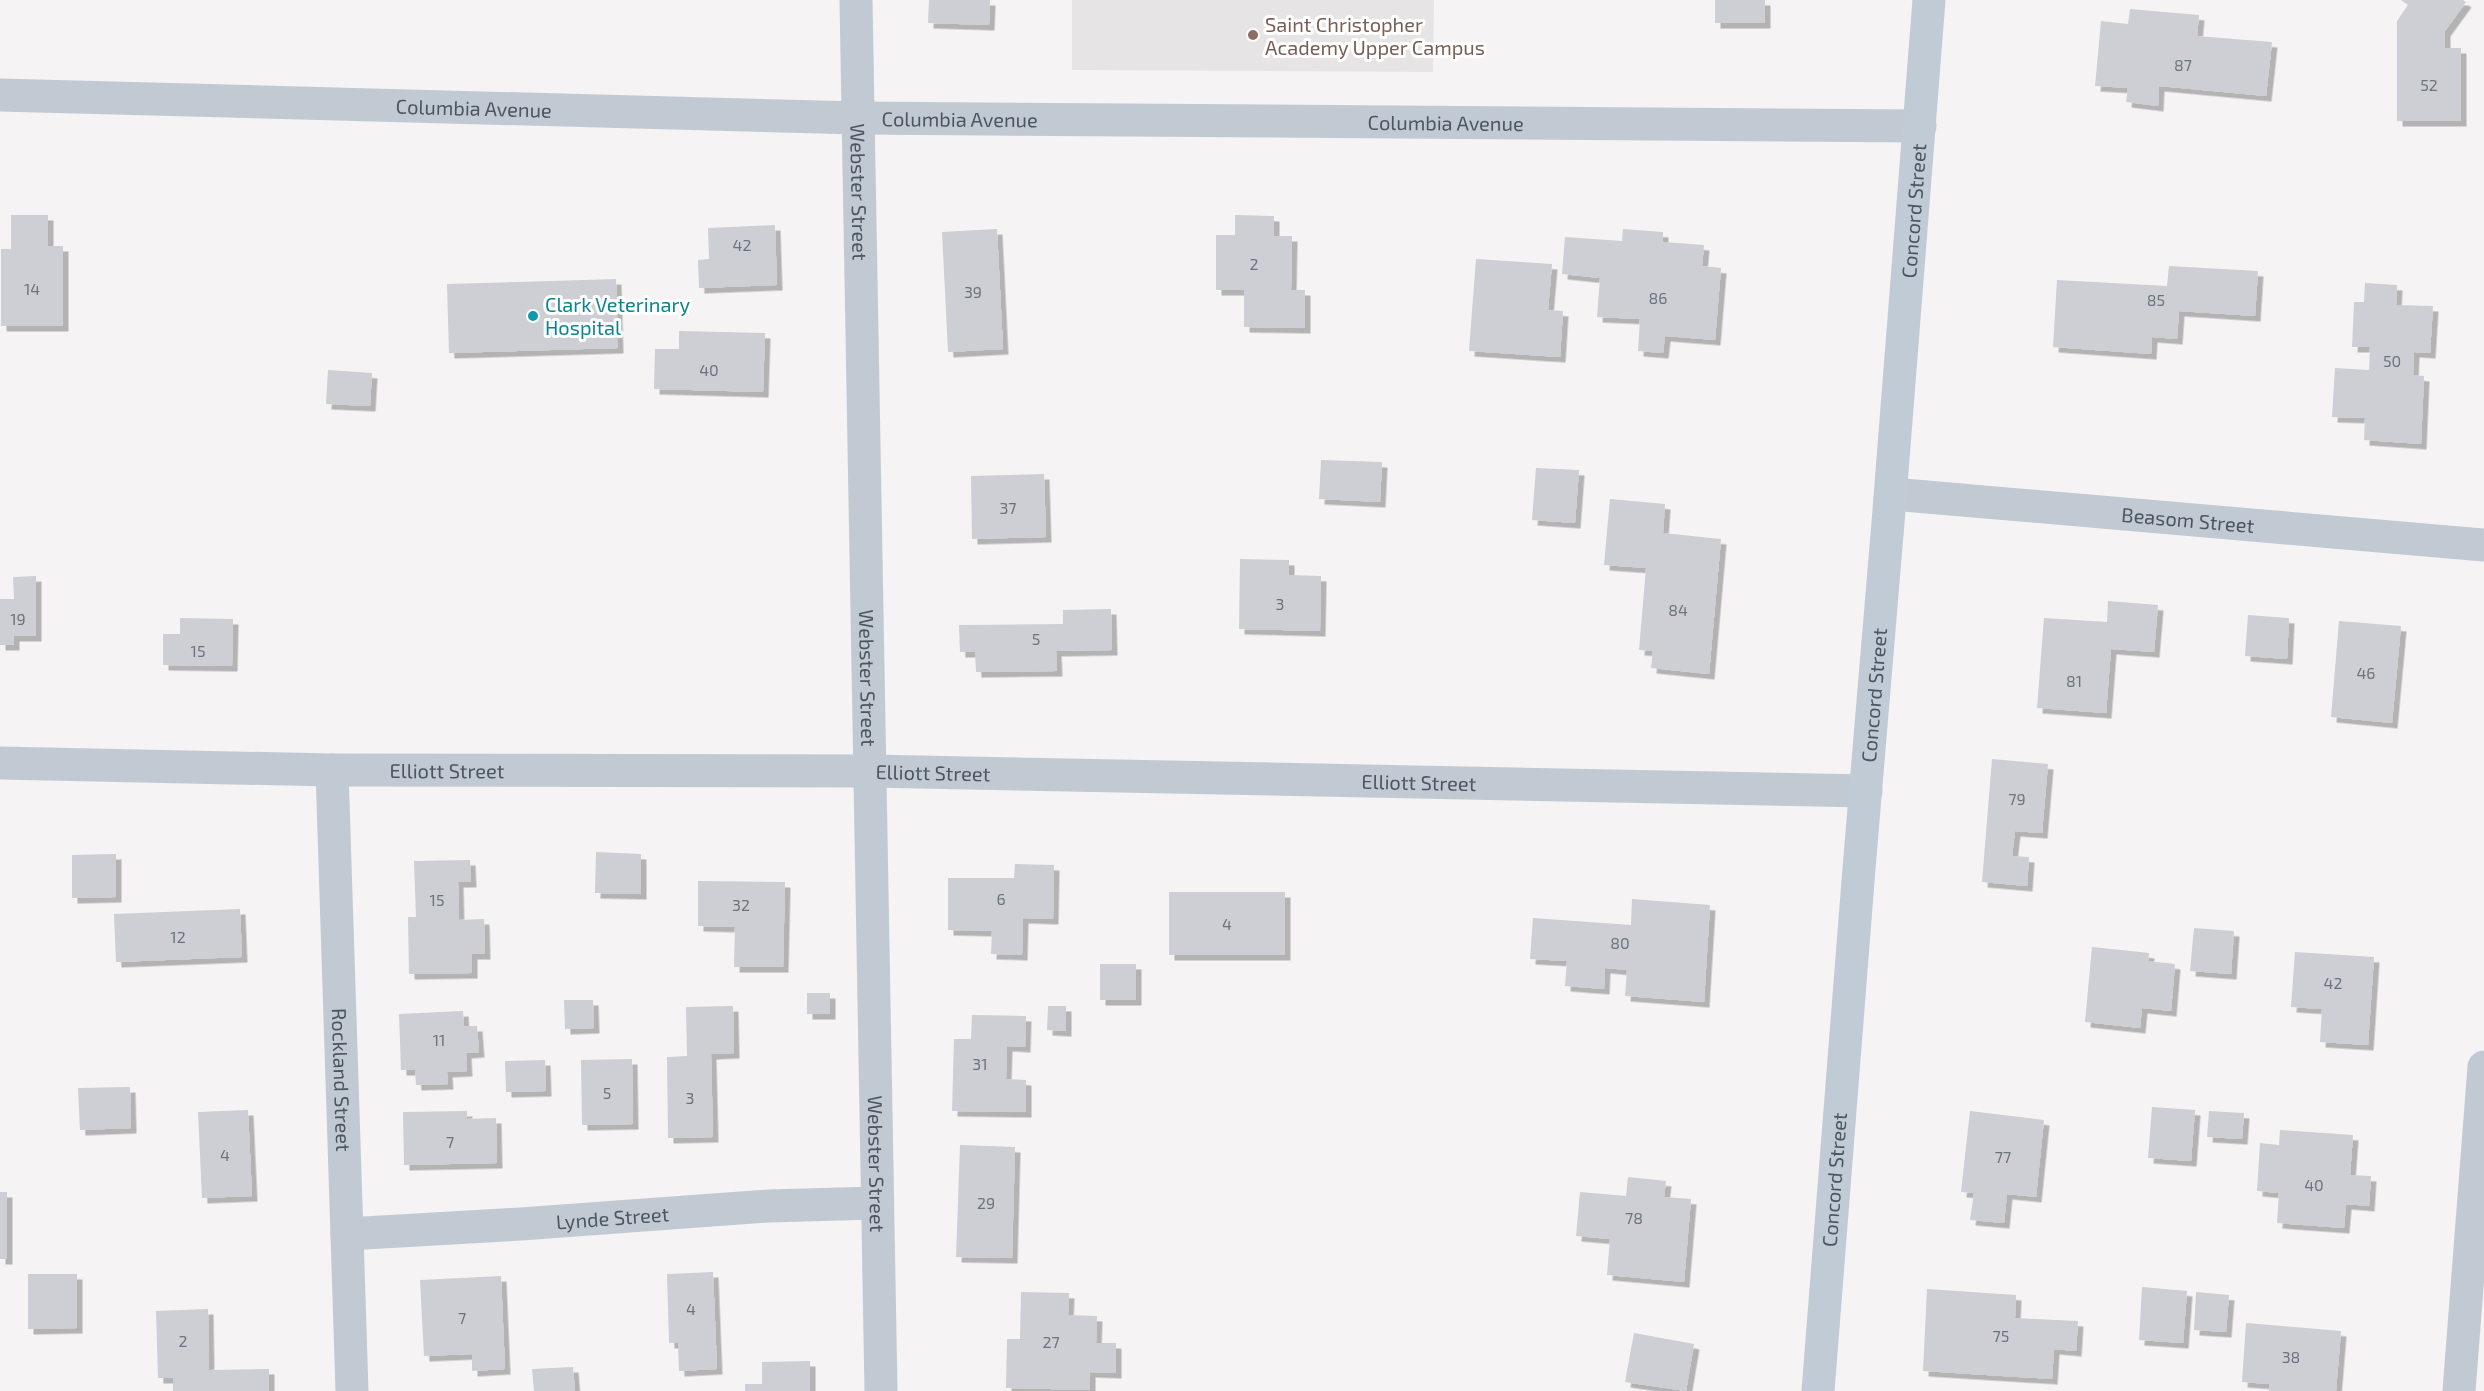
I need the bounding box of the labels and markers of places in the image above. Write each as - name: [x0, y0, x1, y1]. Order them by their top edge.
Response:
- place label: Saint Christopher Academy Upper Campus: [1265, 12, 1485, 59]
- marker: Saint Christopher Academy Upper Campus: [1246, 28, 1260, 42]
- place label: Clark Veterinary Hospital: [545, 292, 690, 339]
- marker: Clark Veterinary Hospital: [526, 309, 540, 323]

